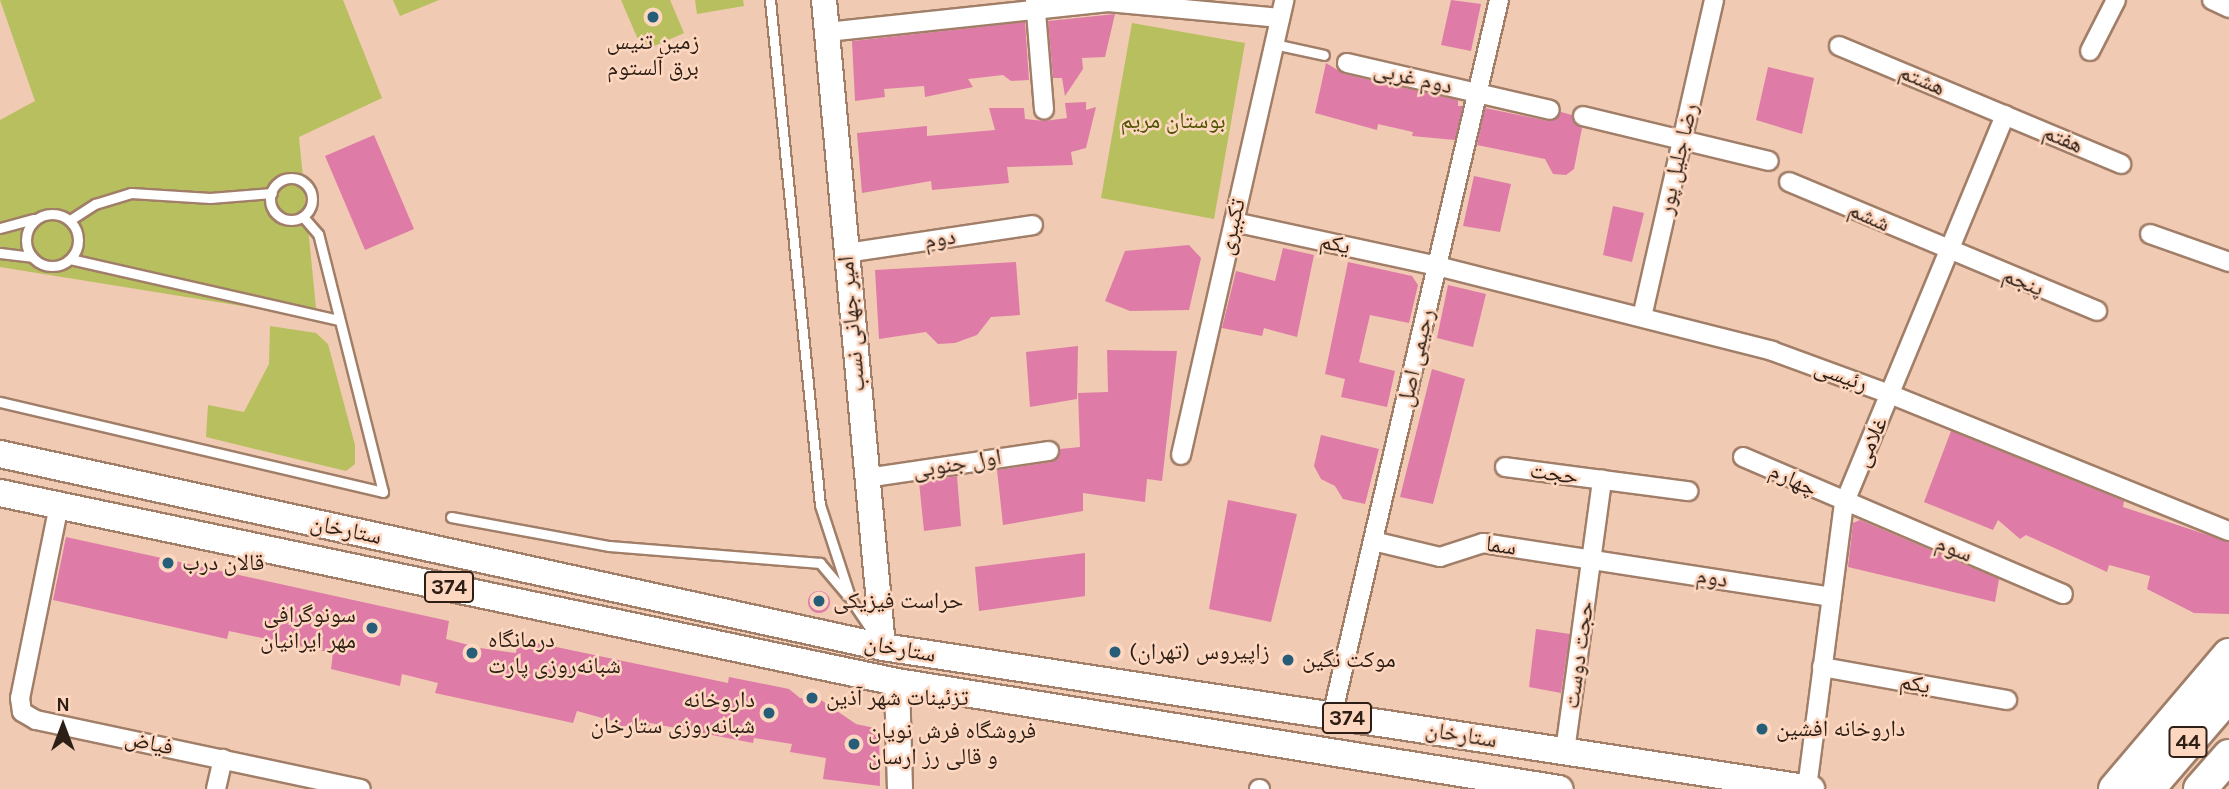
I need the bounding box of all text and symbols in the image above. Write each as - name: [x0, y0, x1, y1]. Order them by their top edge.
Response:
- marker: زمین تنیس برق آلستوم: [645, 9, 661, 25]
- place label: زمین تنیس برق آلستوم: [607, 28, 699, 82]
- street label: دوم غربی: [1371, 56, 1455, 100]
- street label: هشتم: [1895, 58, 1949, 102]
- street label: رضا جلیل پور: [1652, 101, 1704, 217]
- park label: بوستان مریم: [1120, 107, 1226, 135]
- street label: هفتم: [2039, 118, 2087, 160]
- street label: تکبیری: [1212, 196, 1252, 258]
- street label: ششم: [1844, 196, 1894, 238]
- street label: دوم: [922, 223, 958, 255]
- street label: یکم: [1317, 227, 1353, 261]
- street label: امیر جهانی نسب: [832, 255, 872, 393]
- street label: پنجم: [1998, 261, 2048, 303]
- street label: رحیمی اصل: [1391, 306, 1441, 410]
- street label: رئیسی: [1811, 354, 1871, 398]
- street label: غلامی: [1848, 413, 1894, 471]
- street label: اول جنوبی: [911, 443, 1003, 485]
- street label: حجت: [1528, 457, 1580, 491]
- street label: چهارم: [1765, 457, 1821, 503]
- street label: ستارخان: [308, 509, 384, 551]
- street label: سوم: [1932, 529, 1976, 569]
- street label: سما: [1484, 530, 1518, 562]
- place label: قالان درب: [182, 549, 264, 577]
- marker: قالان درب: [160, 555, 176, 571]
- street label: دوم: [1694, 562, 1730, 594]
- road number: 374: [423, 570, 475, 604]
- place label: حراست فیزیکی: [833, 587, 963, 615]
- marker: حراست فیزیکی: [811, 593, 827, 609]
- street label: حجت دوست: [1558, 599, 1600, 711]
- place label: سونوگرافی مهر ایرانیان: [260, 601, 356, 655]
- marker: سونوگرافی مهر ایرانیان: [362, 618, 382, 638]
- place label: درمانگاه شبانه‌روزی پارت: [488, 626, 621, 680]
- street label: ستارخان: [862, 629, 938, 669]
- place label: زاپیروس (تهران): [1129, 638, 1270, 666]
- marker: درمانگاه شبانه‌روزی پارت: [462, 643, 482, 663]
- marker: زاپیروس (تهران): [1107, 644, 1123, 660]
- place label: موکت نگین: [1302, 646, 1396, 674]
- marker: موکت نگین: [1280, 652, 1296, 668]
- street label: یکم: [1898, 668, 1932, 700]
- place label: تزئینات شهر آذین: [826, 684, 969, 712]
- place label: داروخانه شبانه‌روزی ستارخان: [590, 686, 755, 740]
- marker: تزئینات شهر آذین: [804, 690, 820, 706]
- north arrow: [28, 691, 98, 761]
- text: N: [56, 694, 70, 716]
- road number: 374: [1321, 700, 1373, 736]
- marker: داروخانه شبانه‌روزی ستارخان: [761, 705, 777, 721]
- place label: داروخانه افشین: [1776, 715, 1905, 743]
- street label: ستارخان: [1423, 716, 1499, 754]
- place label: فروشگاه فرش نویان و قالی رز ارسان: [868, 717, 1036, 771]
- marker: داروخانه افشین: [1754, 721, 1770, 737]
- street label: فیاض: [122, 724, 176, 762]
- road number: 44: [2167, 724, 2209, 760]
- marker: فروشگاه فرش نویان و قالی رز ارسان: [846, 736, 862, 752]

